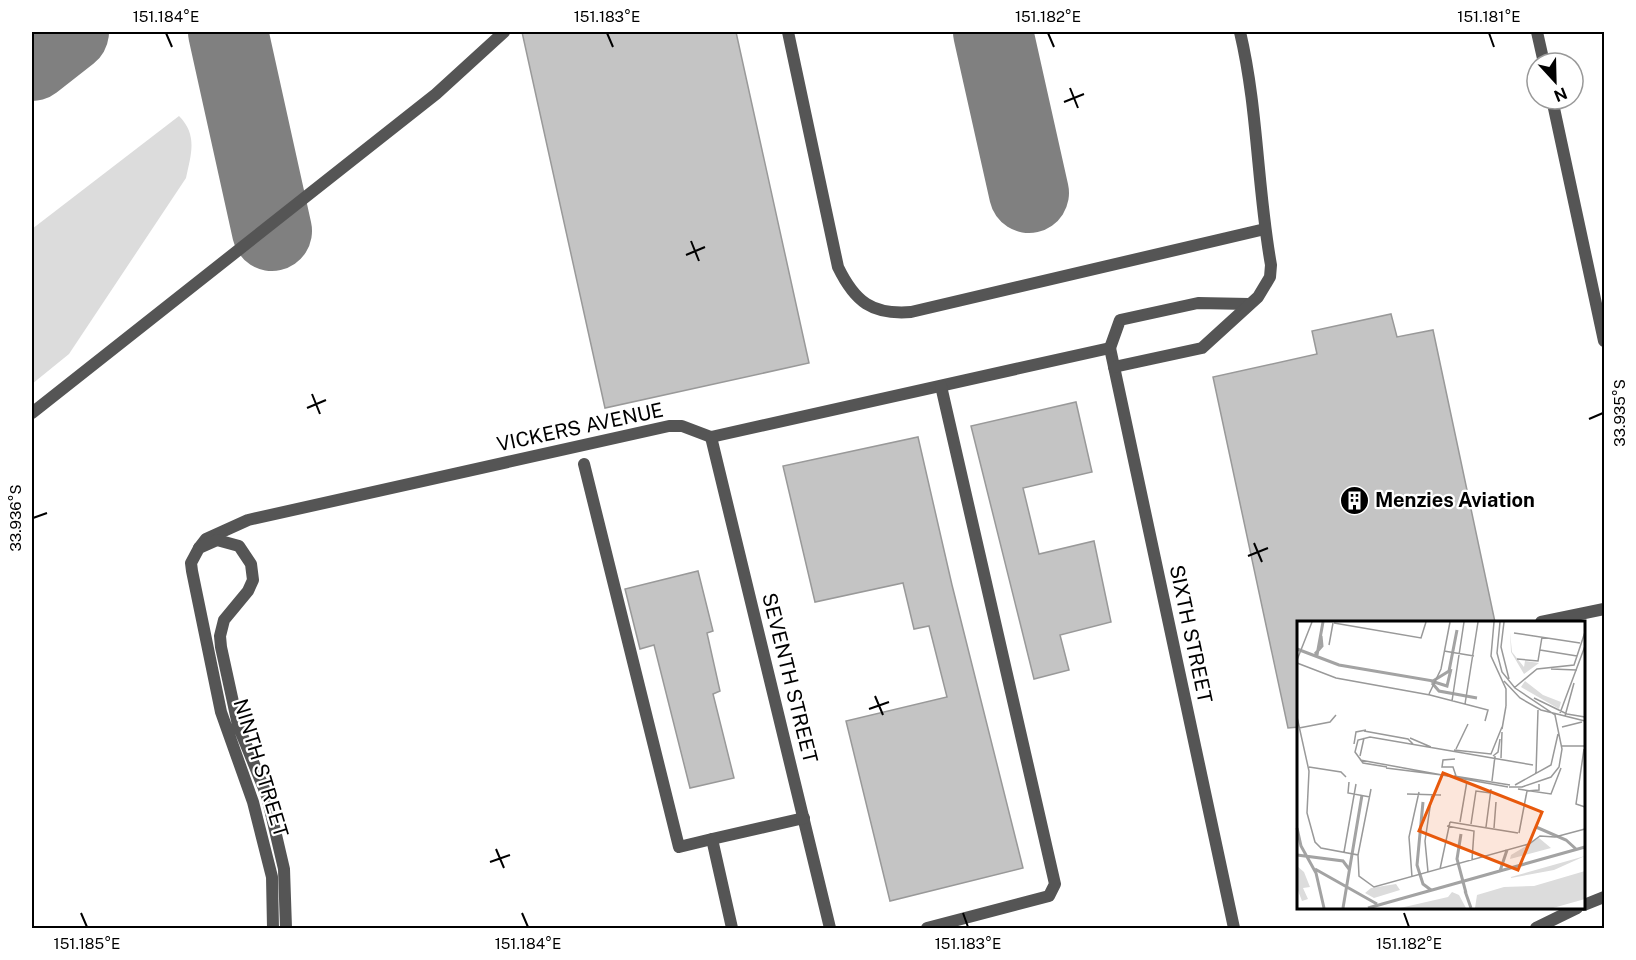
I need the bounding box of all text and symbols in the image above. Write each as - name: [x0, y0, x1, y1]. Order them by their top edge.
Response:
- text: 151.184°E: [133, 8, 199, 25]
- text: 151.183°E: [574, 8, 640, 25]
- text: 151.182°E: [1015, 8, 1081, 25]
- text: 151.181°E: [1457, 8, 1521, 25]
- north arrow: [1525, 51, 1585, 111]
- text: N: [1551, 83, 1570, 106]
- text: 33.935°S: [1611, 379, 1628, 447]
- street label: VICKERS AVENUE: [494, 398, 666, 456]
- text: 33.936°S: [7, 484, 24, 552]
- building icon: Menzies Aviation: [1338, 484, 1370, 516]
- place label: Menzies Aviation: [1375, 488, 1535, 512]
- street label: SIXTH STREET: [1165, 563, 1217, 705]
- street label: SEVENTH STREET: [757, 590, 823, 766]
- inset map: [1297, 621, 1585, 909]
- street label: NINTH STREET: [229, 696, 293, 840]
- text: 151.185°E: [54, 935, 120, 952]
- text: 151.184°E: [495, 935, 561, 952]
- text: 151.183°E: [935, 935, 1001, 952]
- text: 151.182°E: [1376, 935, 1442, 952]

